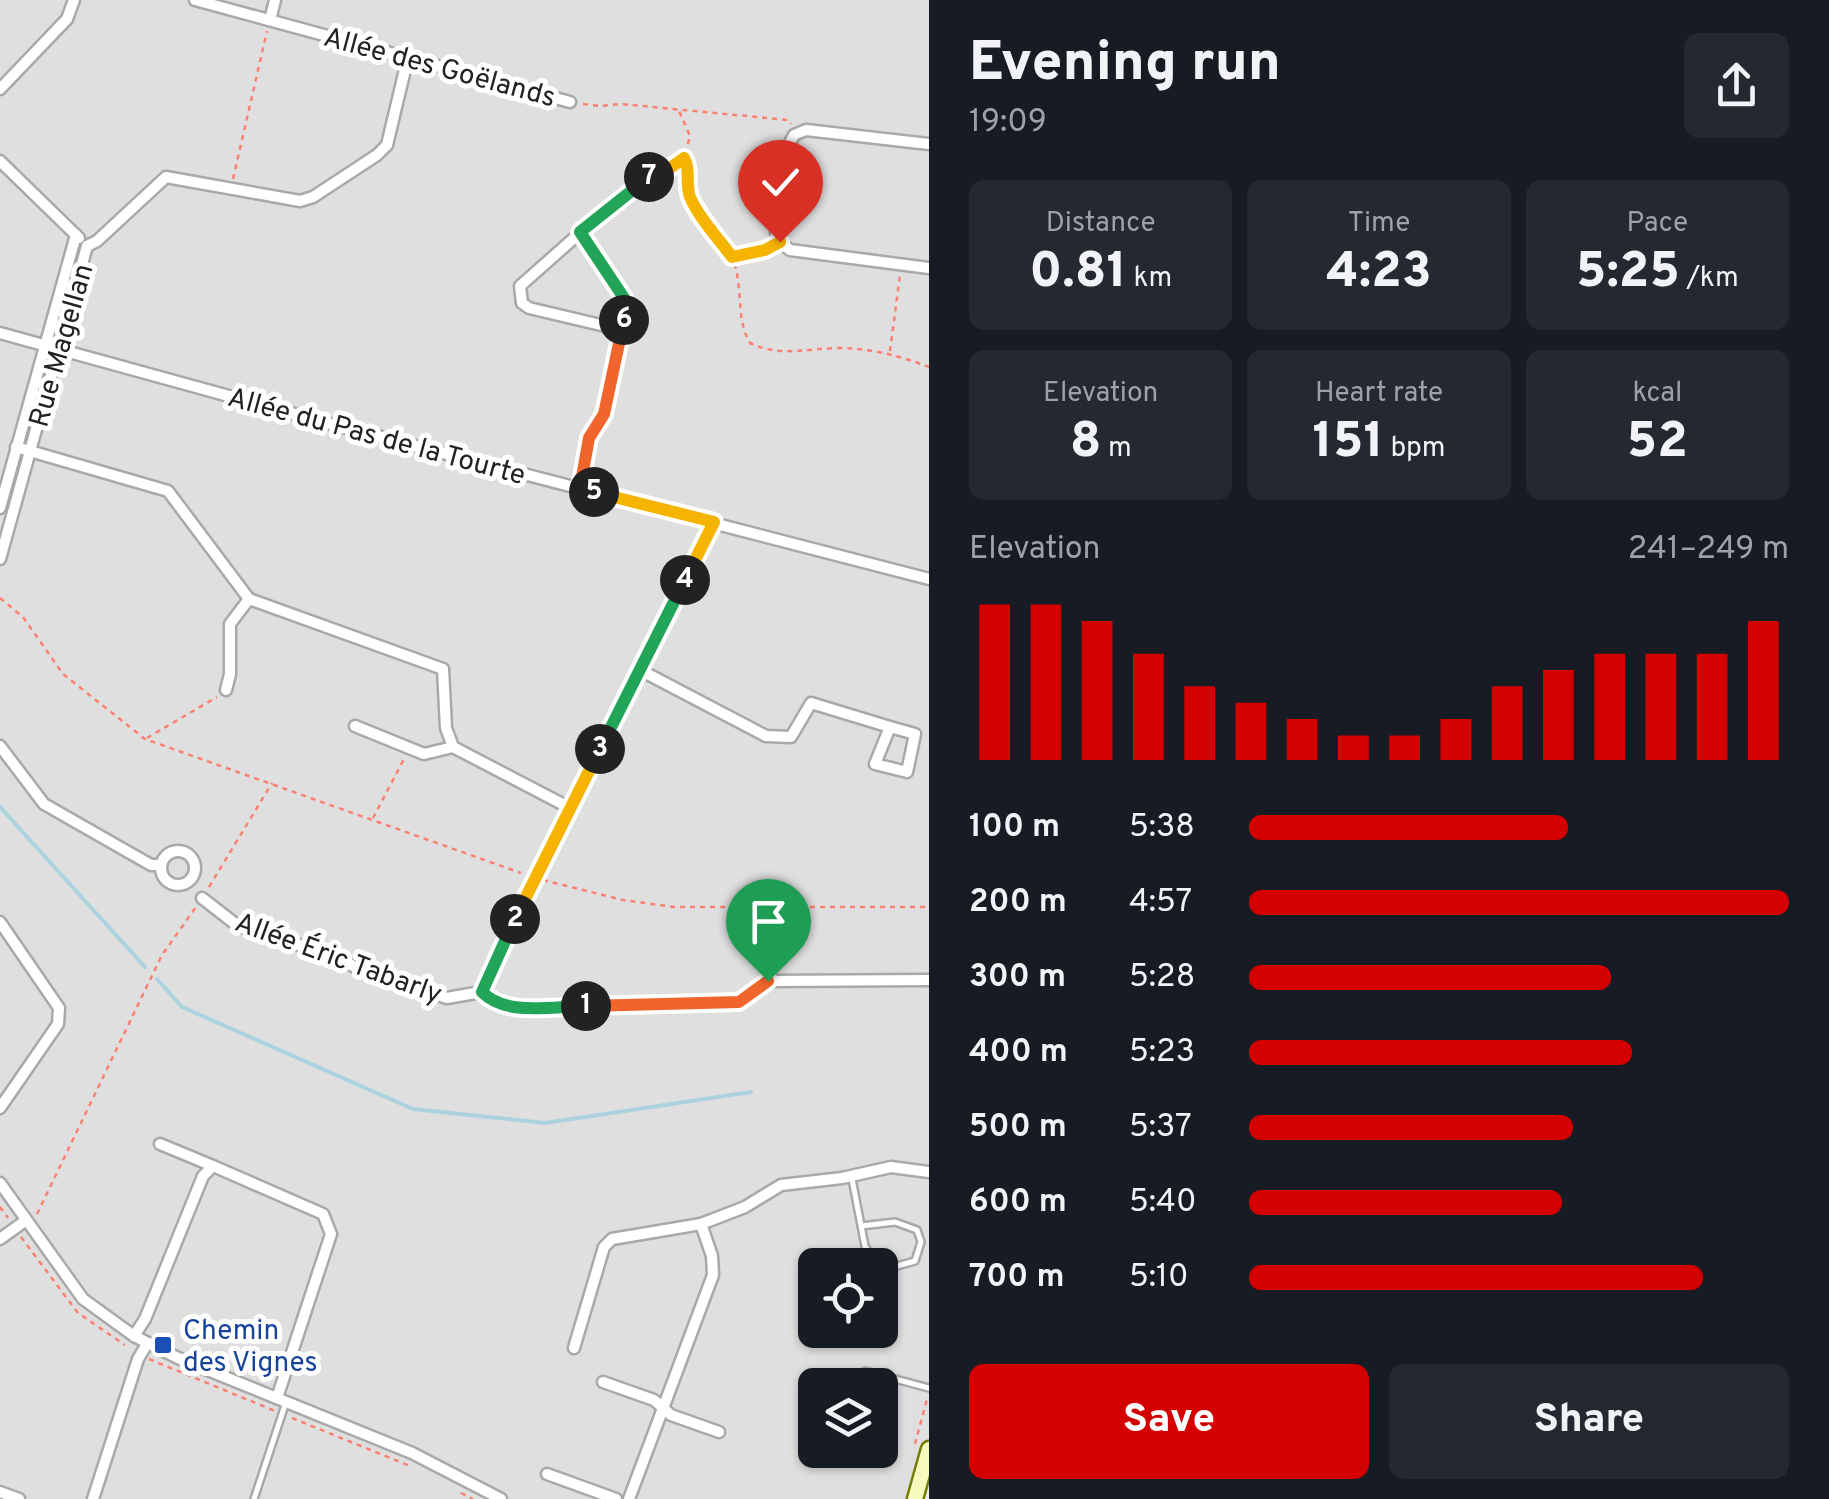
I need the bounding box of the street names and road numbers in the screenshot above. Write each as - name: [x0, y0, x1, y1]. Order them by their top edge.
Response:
- street label: Allée des Goëlands: [319, 21, 559, 117]
- street label: Rue Magellan: [22, 260, 103, 432]
- street label: Allée du Pas de la Tourte: [223, 381, 529, 495]
- street label: Allée Éric Tabarly: [230, 904, 447, 1014]

